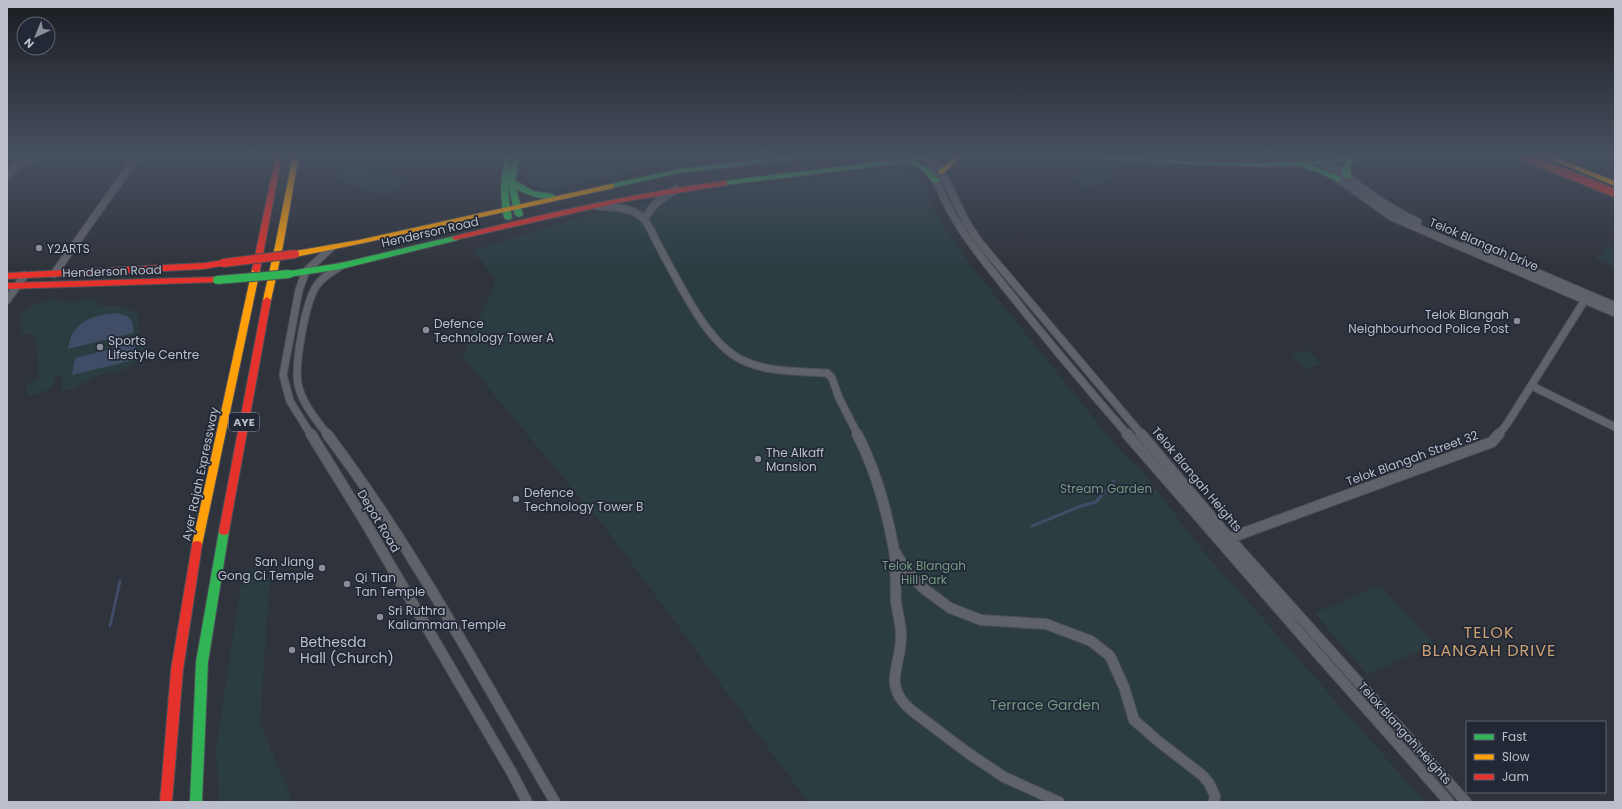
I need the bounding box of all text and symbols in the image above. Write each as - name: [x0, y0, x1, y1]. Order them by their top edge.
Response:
- north arrow: [16, 16, 56, 56]
- text: N: [21, 35, 38, 52]
- street label: Henderson Road: [380, 213, 480, 251]
- street label: Telok Blangah Drive: [1427, 213, 1541, 275]
- place label: Y2ARTS: [47, 240, 90, 257]
- marker: Y2ARTS: [34, 243, 44, 253]
- street label: Henderson Road: [62, 261, 162, 281]
- place label: Telok Blangah Neighbourhood Police Post: [1348, 306, 1509, 337]
- place label: Defence Technology Tower A: [434, 315, 554, 346]
- marker: Telok Blangah Neighbourhood Police Post: [1512, 316, 1522, 326]
- marker: Defence Technology Tower A: [421, 325, 431, 335]
- place label: Sports Lifestyle Centre: [108, 332, 199, 363]
- marker: Sports Lifestyle Centre: [95, 342, 105, 352]
- street label: Ayer Rajah Expressway: [177, 405, 223, 543]
- road number: AYE: [229, 413, 259, 431]
- street label: Telok Blangah Heights: [1148, 423, 1246, 535]
- street label: Telok Blangah Street 32: [1344, 426, 1481, 490]
- place label: The Alkaff Mansion: [766, 444, 824, 475]
- marker: The Alkaff Mansion: [753, 454, 763, 464]
- park label: Stream Garden: [1060, 480, 1152, 497]
- place label: Defence Technology Tower B: [524, 484, 643, 515]
- street label: Depot Road: [354, 486, 404, 556]
- marker: Defence Technology Tower B: [511, 494, 521, 504]
- place label: San Jiang Gong Ci Temple: [218, 553, 314, 584]
- park label: Telok Blangah Hill Park: [882, 557, 966, 588]
- marker: San Jiang Gong Ci Temple: [317, 563, 327, 573]
- place label: Qi Tian Tan Temple: [355, 569, 425, 600]
- marker: Qi Tian Tan Temple: [342, 579, 352, 589]
- place label: Sri Ruthra Kaliamman Temple: [388, 602, 506, 633]
- marker: Sri Ruthra Kaliamman Temple: [375, 612, 385, 622]
- district label: TELOK BLANGAH DRIVE: [1422, 621, 1556, 662]
- place label: Bethesda Hall (Church): [300, 632, 394, 668]
- marker: Bethesda Hall (Church): [287, 645, 297, 655]
- street label: Telok Blangah Heights: [1354, 678, 1456, 788]
- park label: Terrace Garden: [990, 695, 1100, 715]
- legend: [1466, 721, 1606, 793]
- text: Fast: [1502, 728, 1527, 745]
- text: Slow: [1502, 748, 1530, 765]
- text: Jam: [1502, 768, 1529, 785]

